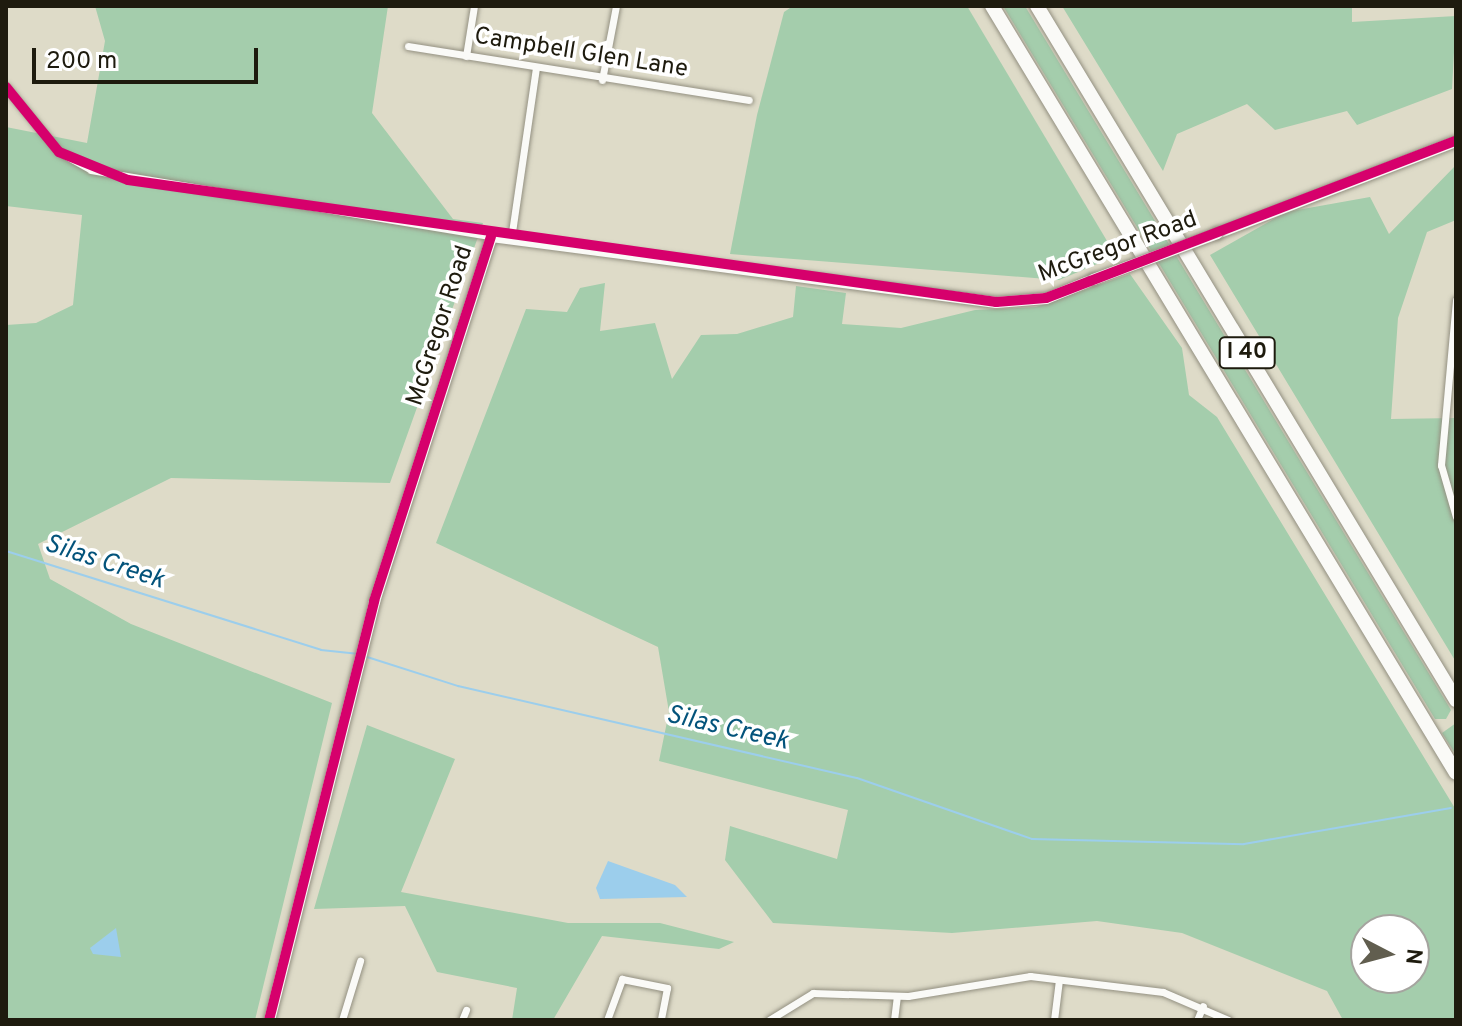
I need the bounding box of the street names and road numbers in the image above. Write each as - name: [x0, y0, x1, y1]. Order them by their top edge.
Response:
- street label: Campbell Glen Lane: [472, 23, 690, 85]
- street label: McGregor Road: [1035, 206, 1201, 290]
- street label: McGregor Road: [402, 242, 480, 410]
- road number: I 40: [1217, 335, 1277, 371]

